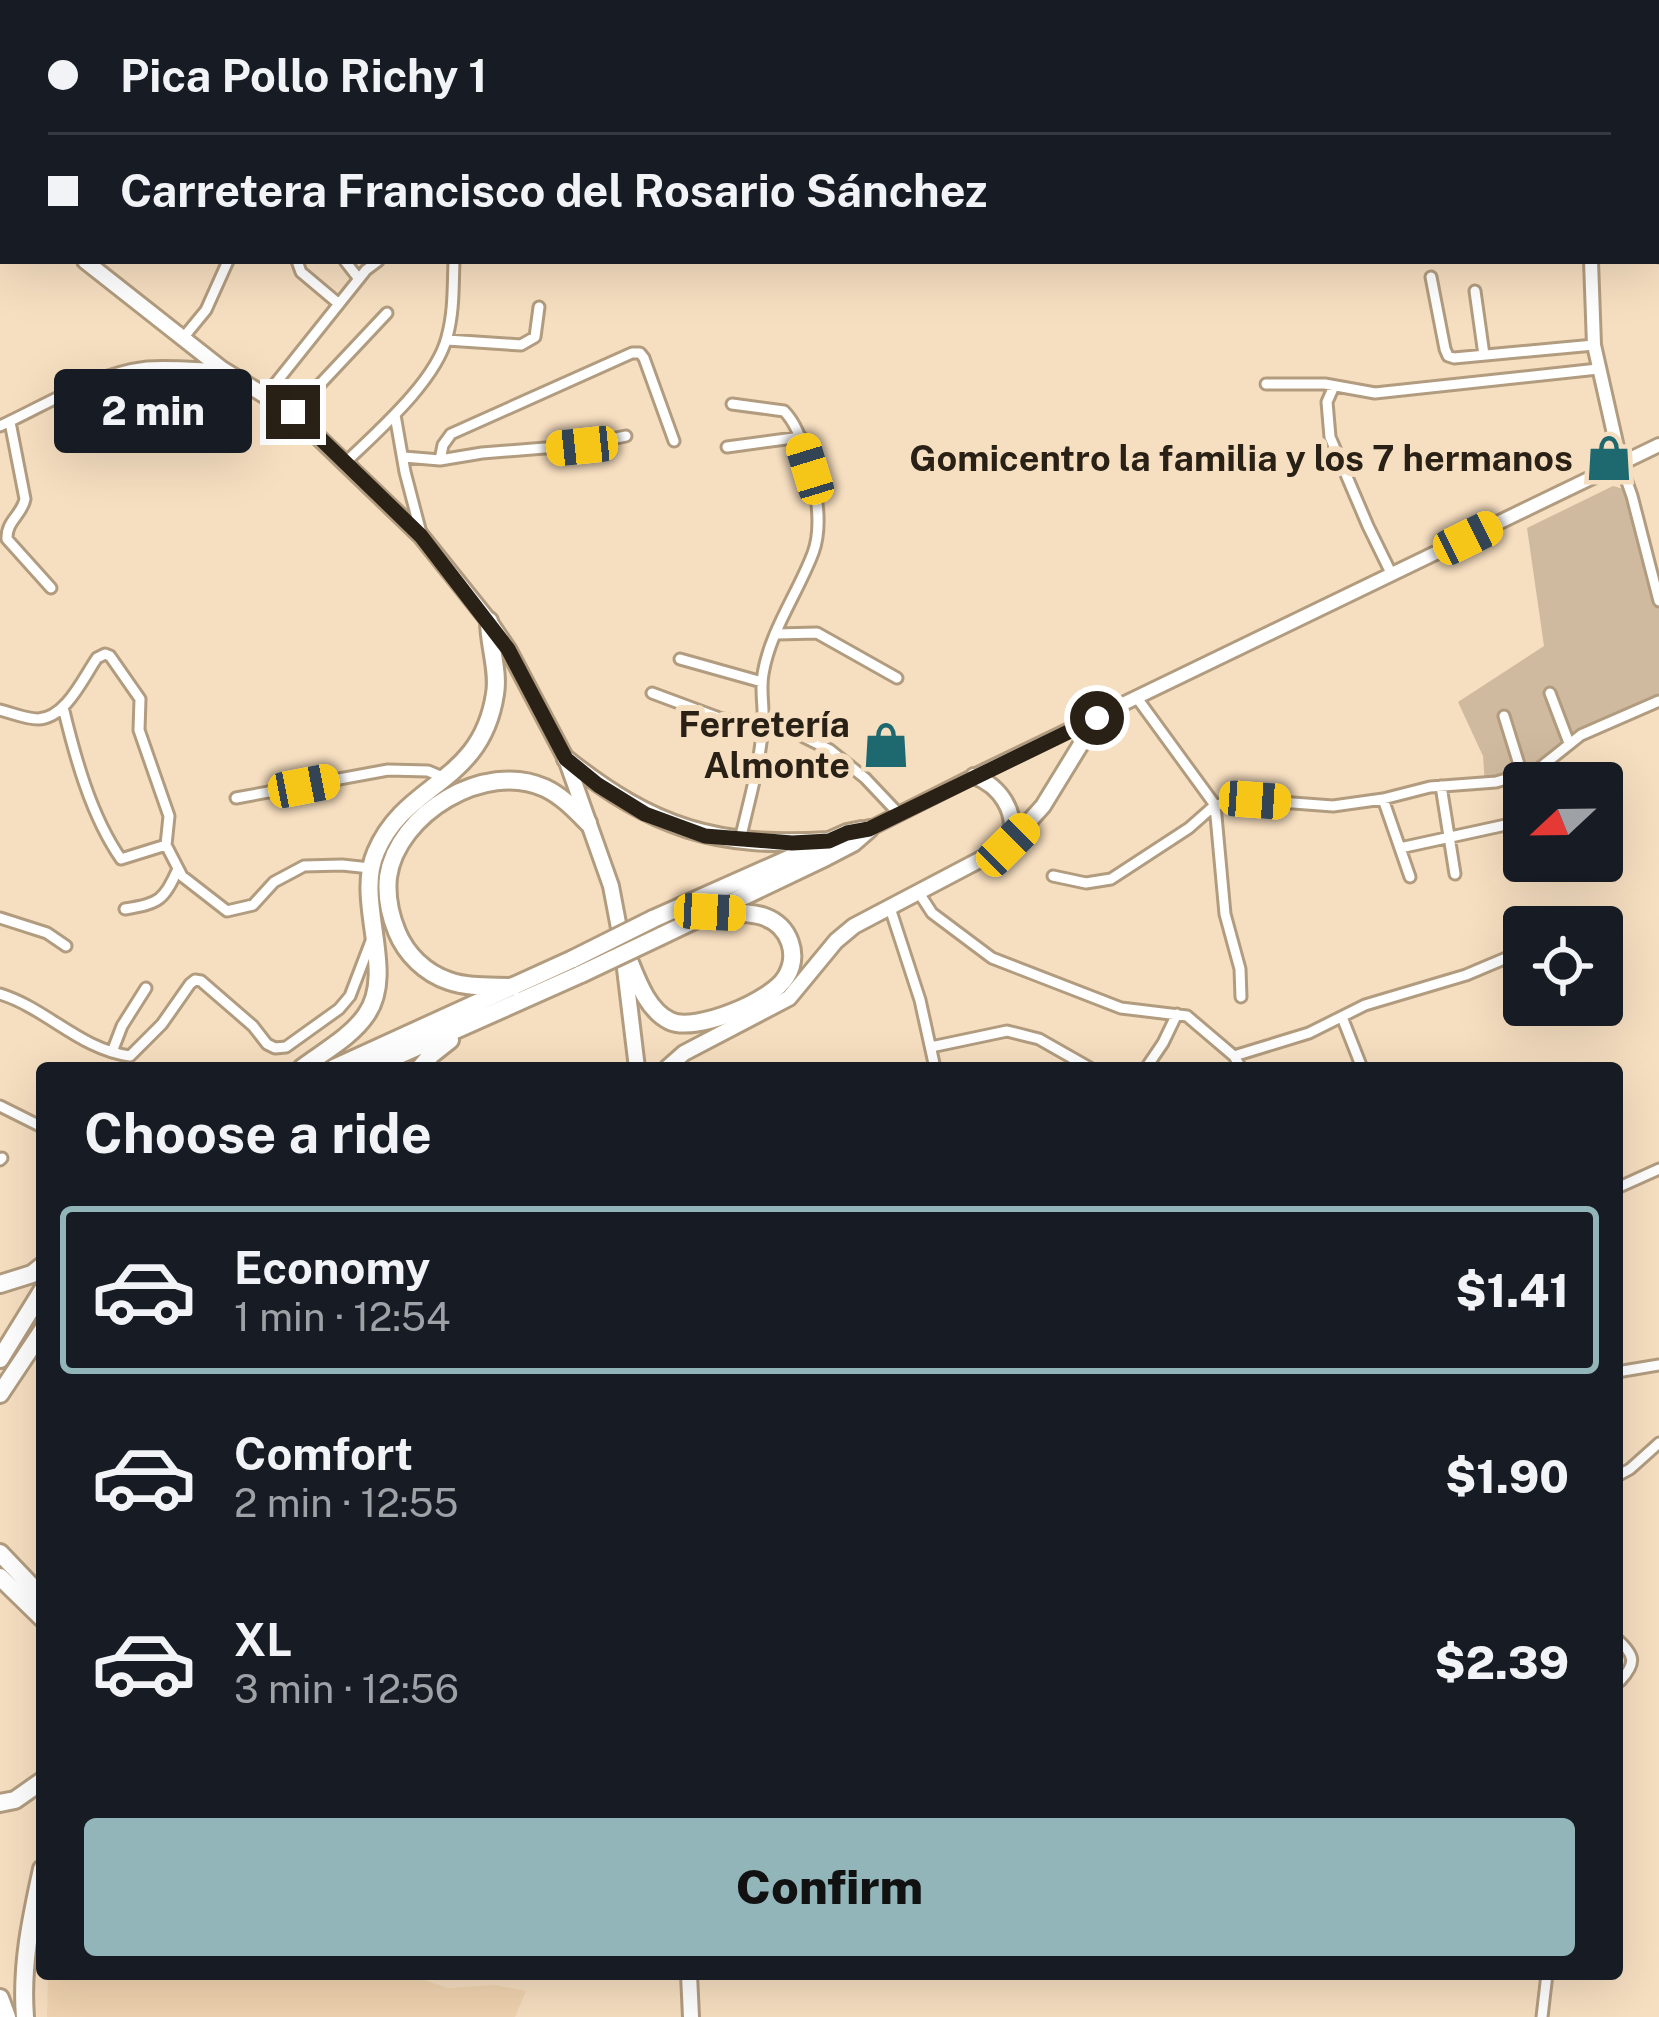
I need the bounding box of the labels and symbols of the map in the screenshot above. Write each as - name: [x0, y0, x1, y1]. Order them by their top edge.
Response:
- callout: 2 min: [53, 370, 251, 454]
- route end: [266, 385, 320, 439]
- car: [544, 424, 620, 468]
- car: [782, 429, 838, 509]
- shop icon: Gomicentro la familia y los 7 hermanos: [1584, 433, 1634, 483]
- place label: Gomicentro la familia y los 7 hermanos: [909, 437, 1573, 479]
- car: [1428, 506, 1508, 570]
- route start: [1070, 691, 1124, 745]
- place label: Ferretería Almonte: [678, 703, 850, 786]
- shop icon: Ferretería Almonte: [861, 720, 911, 770]
- car: [265, 761, 343, 811]
- north arrow: [1503, 762, 1623, 882]
- car: [1218, 780, 1292, 820]
- car: [970, 807, 1046, 883]
- car: [673, 892, 747, 932]

